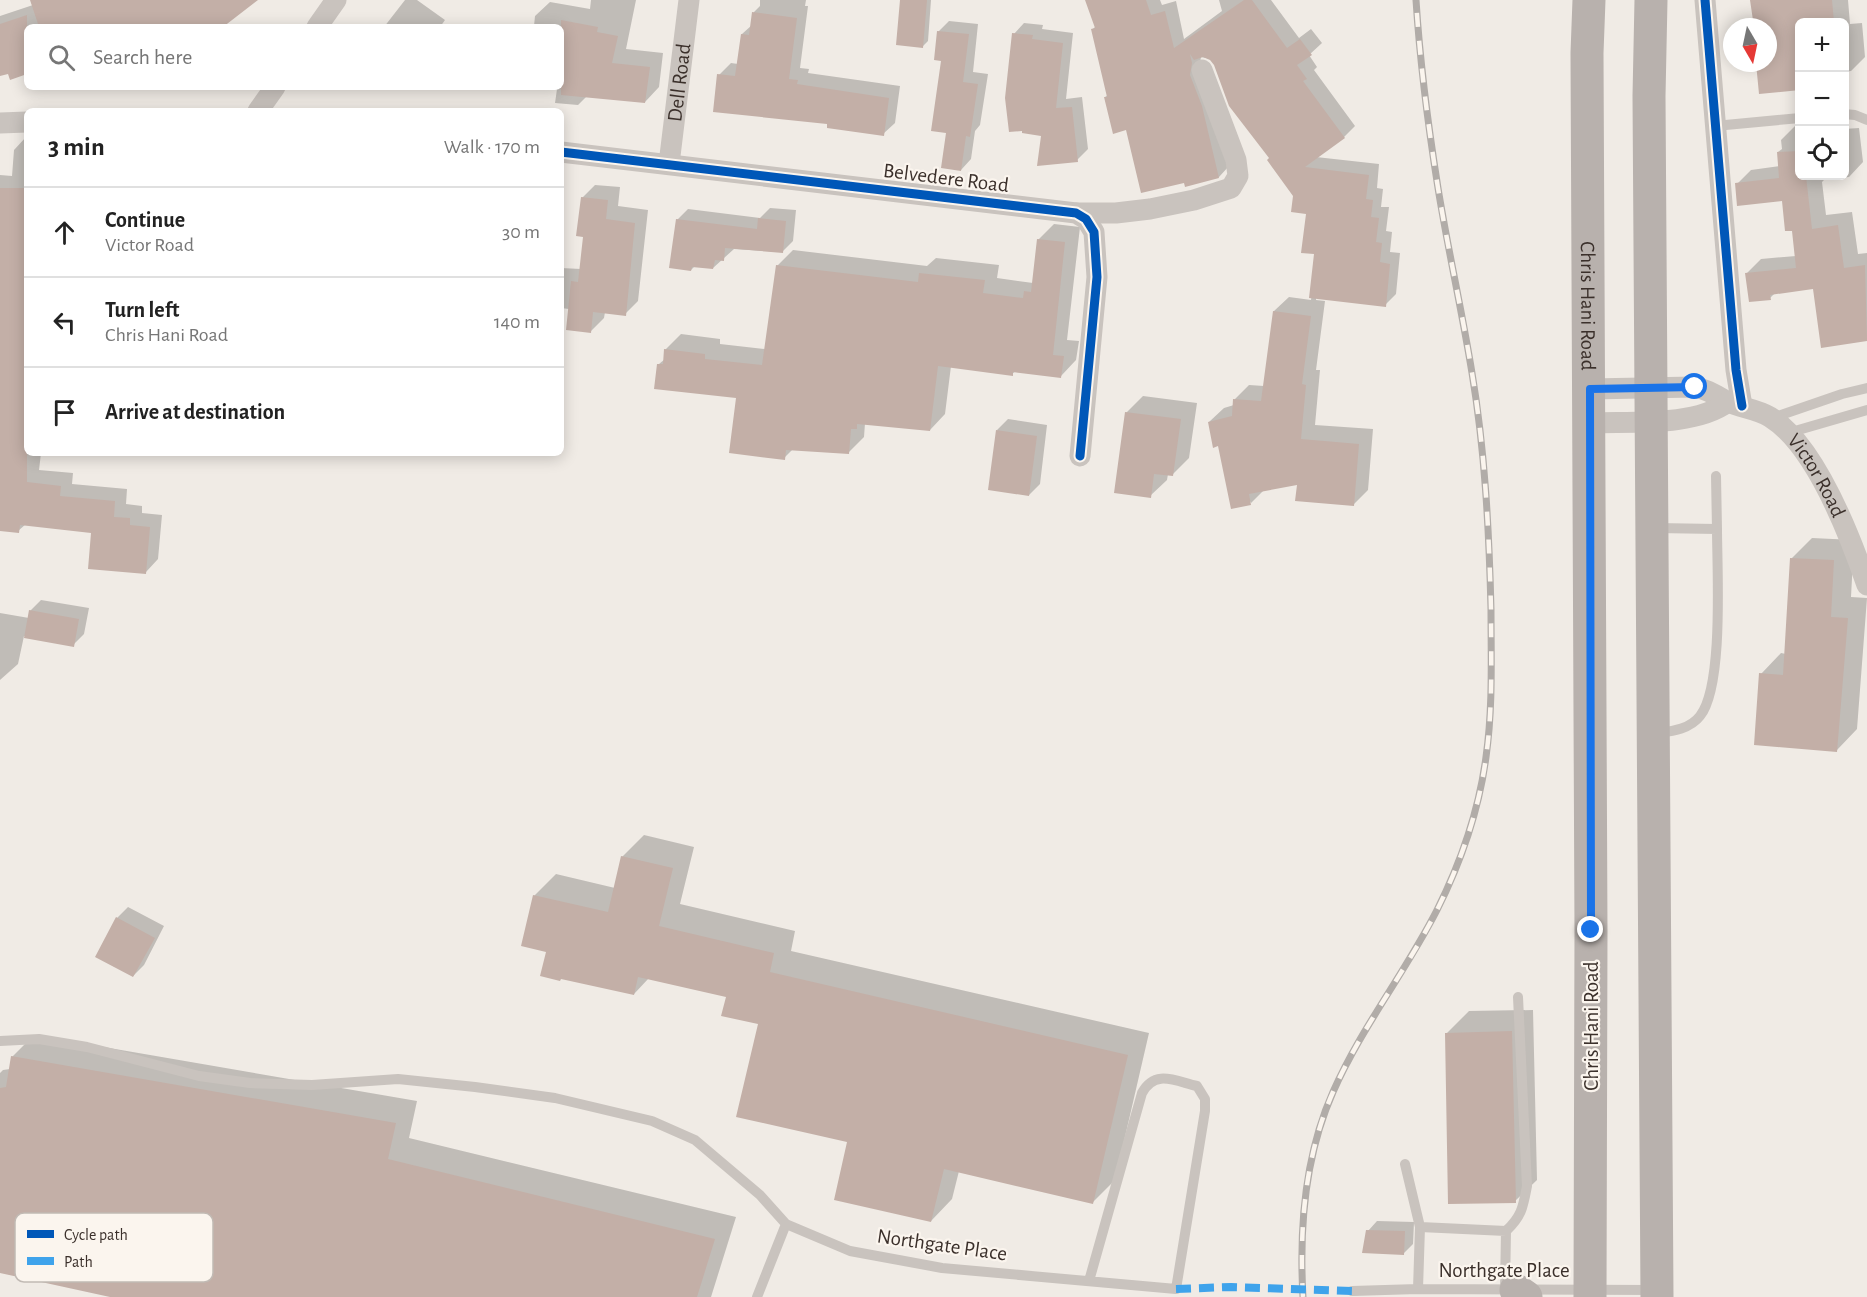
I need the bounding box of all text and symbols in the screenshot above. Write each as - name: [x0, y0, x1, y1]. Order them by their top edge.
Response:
- north arrow: [1723, 18, 1777, 72]
- map controls: [1795, 18, 1849, 180]
- button: +: [1795, 18, 1849, 72]
- search box: [24, 24, 564, 90]
- icon: search: [45, 41, 78, 74]
- street label: Dell Road: [664, 42, 694, 123]
- text: Search here: [93, 46, 192, 68]
- button: −: [1795, 72, 1849, 126]
- button: locate: [1795, 126, 1849, 180]
- text: 3 min: [48, 134, 105, 160]
- text: Walk · 170 m: [444, 137, 540, 157]
- street label: Belvedere Road: [882, 160, 1010, 196]
- text: Continue: [105, 209, 185, 231]
- icon: ahead: [48, 216, 81, 249]
- text: 30 m: [502, 222, 540, 242]
- text: Victor Road: [105, 235, 194, 255]
- street label: Chris Hani Road: [1577, 241, 1599, 371]
- text: Turn left: [105, 299, 179, 321]
- icon: left: [48, 306, 81, 339]
- text: 140 m: [494, 312, 540, 332]
- text: Chris Hani Road: [105, 325, 228, 345]
- route start: [1681, 373, 1707, 399]
- icon: arrive: [48, 396, 81, 429]
- text: Arrive at destination: [105, 401, 285, 423]
- street label: Victor Road: [1784, 429, 1850, 521]
- route end: [1577, 916, 1603, 942]
- street label: Chris Hani Road: [1581, 961, 1602, 1091]
- legend: [15, 1213, 213, 1282]
- street label: Northgate Place: [876, 1225, 1008, 1265]
- text: Cycle path: [64, 1227, 128, 1244]
- text: Path: [64, 1254, 93, 1270]
- street label: Northgate Place: [1438, 1260, 1570, 1281]

